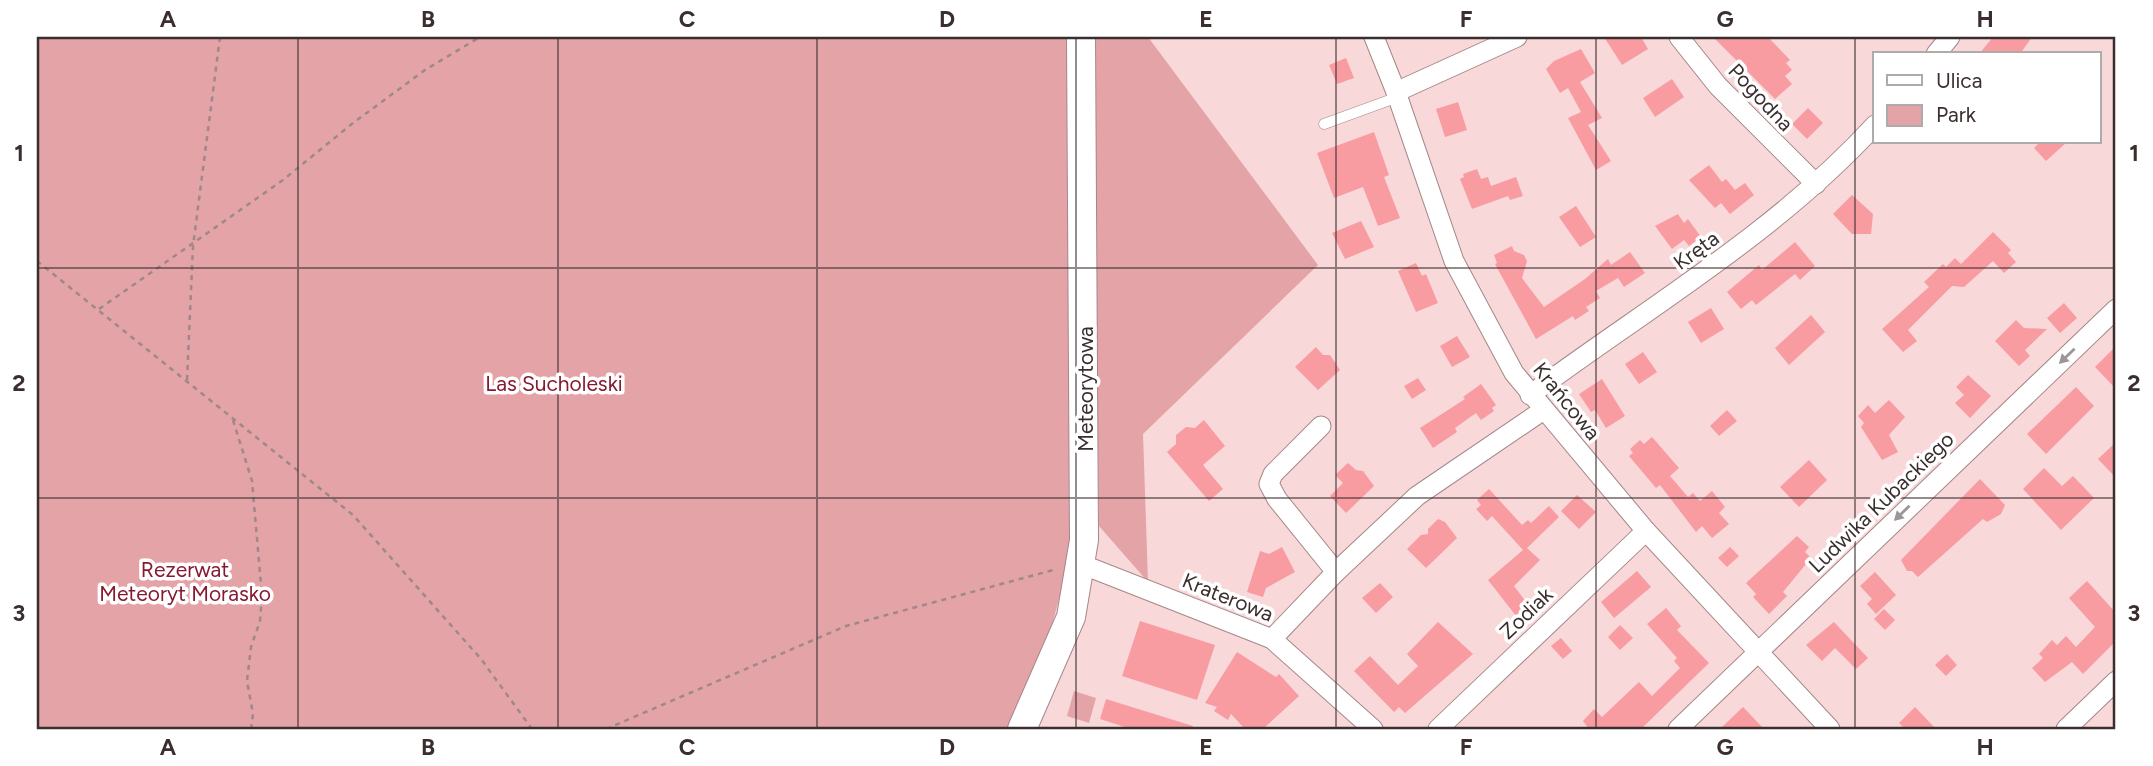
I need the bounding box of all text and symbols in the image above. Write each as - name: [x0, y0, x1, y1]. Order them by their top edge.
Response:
- text: A: [160, 5, 177, 33]
- text: B: [421, 5, 435, 33]
- text: C: [679, 5, 696, 33]
- text: D: [939, 5, 955, 33]
- text: E: [1199, 5, 1213, 33]
- text: F: [1460, 5, 1473, 33]
- text: G: [1716, 5, 1734, 33]
- text: H: [1976, 5, 1994, 33]
- legend: [1873, 52, 2100, 144]
- street label: Pogodna: [1723, 58, 1799, 136]
- text: Ulica: [1936, 68, 1982, 93]
- text: Park: [1936, 102, 1977, 127]
- text: 1: [14, 139, 24, 167]
- text: 1: [2129, 139, 2139, 167]
- street label: Kręta: [1668, 225, 1724, 275]
- street label: Meteorytowa: [1073, 326, 1098, 452]
- one-way arrow: [2058, 348, 2076, 364]
- street label: Krańcowa: [1528, 357, 1606, 445]
- text: 2: [12, 369, 26, 397]
- text: 2: [2127, 369, 2141, 397]
- park label: Las Sucholeski: [485, 371, 623, 396]
- street label: Ludwika Kubackiego: [1803, 426, 1959, 578]
- one-way arrow: [1894, 504, 1911, 520]
- park label: Rezerwat Meteoryt Morasko: [99, 557, 271, 606]
- street label: Kraterowa: [1179, 567, 1277, 627]
- street label: Zodiak: [1494, 581, 1558, 644]
- text: 3: [13, 599, 25, 627]
- text: 3: [2128, 599, 2140, 627]
- text: A: [160, 733, 177, 761]
- text: B: [421, 733, 435, 761]
- text: C: [679, 733, 696, 761]
- text: D: [939, 733, 955, 761]
- text: E: [1199, 733, 1213, 761]
- text: F: [1460, 733, 1473, 761]
- text: G: [1716, 733, 1734, 761]
- text: H: [1976, 733, 1994, 761]

